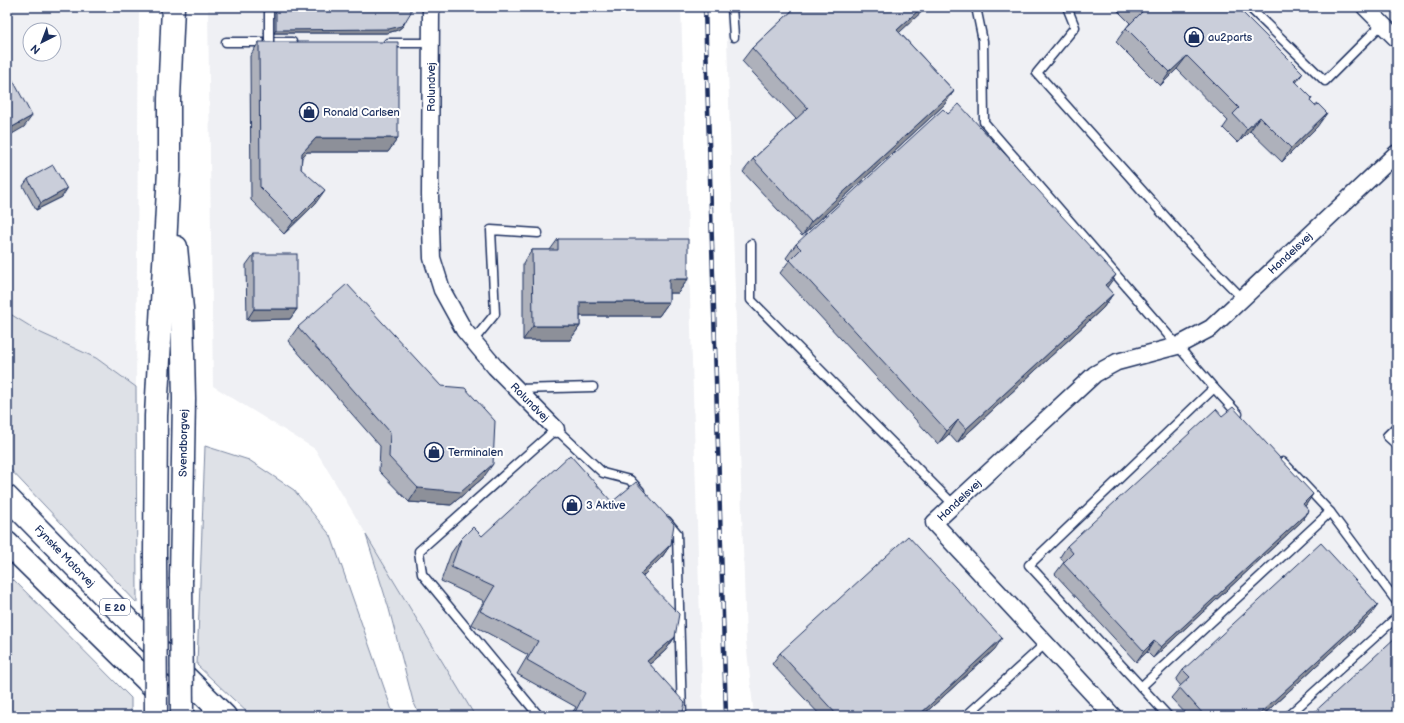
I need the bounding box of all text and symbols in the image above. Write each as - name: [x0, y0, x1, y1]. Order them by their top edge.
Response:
- north arrow: [22, 22, 62, 62]
- shop icon: au2parts: [1183, 26, 1205, 48]
- place label: au2parts: [1208, 31, 1253, 44]
- text: N: [28, 41, 43, 57]
- street label: Rolundvej: [425, 62, 438, 112]
- shop icon: Ronald Carlsen: [298, 101, 320, 123]
- place label: Ronald Carlsen: [323, 106, 400, 119]
- street label: Handelsvej: [1266, 230, 1315, 277]
- street label: Rolundvej: [508, 380, 552, 424]
- street label: Svendborgvej: [176, 409, 191, 477]
- shop icon: Terminalen: [423, 441, 445, 463]
- place label: Terminalen: [448, 446, 503, 459]
- street label: Handelsvej: [935, 477, 984, 524]
- shop icon: 3 Aktive: [561, 494, 583, 516]
- place label: 3 Aktive: [586, 499, 626, 512]
- street label: Fynske Motorvej: [32, 523, 97, 590]
- road number: E 20: [100, 599, 130, 615]

